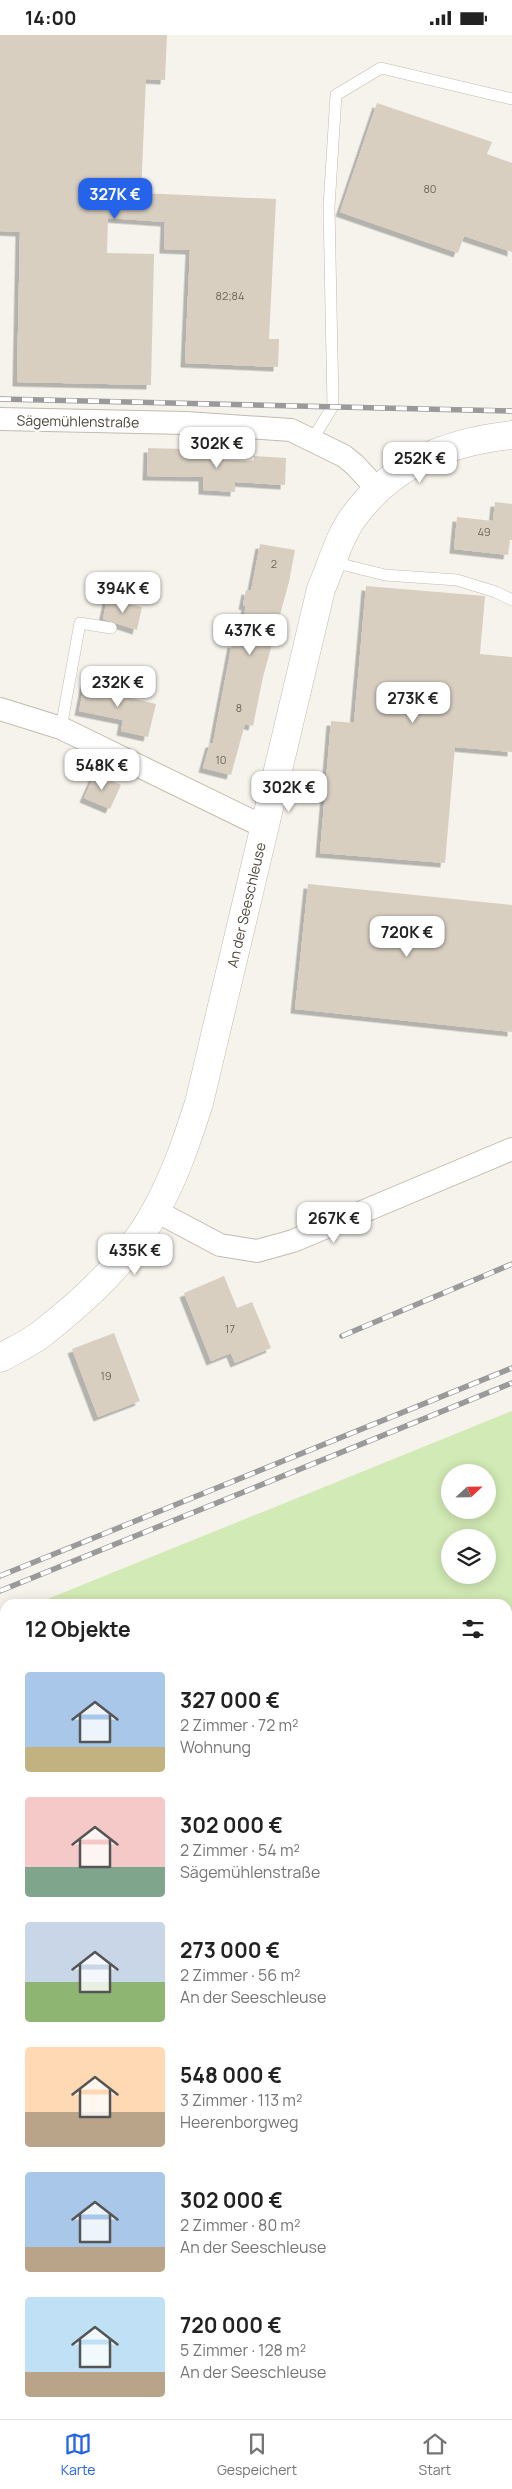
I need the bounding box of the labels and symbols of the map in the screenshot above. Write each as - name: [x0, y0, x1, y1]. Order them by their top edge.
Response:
- pin: 327K €: [74, 177, 156, 220]
- house number: 80: [423, 181, 437, 196]
- house number: 82;84: [216, 288, 244, 303]
- street label: Sägemühlenstraße: [16, 410, 140, 432]
- pin: 302K €: [176, 427, 258, 469]
- pin: 252K €: [379, 441, 461, 484]
- house number: 49: [477, 524, 491, 539]
- house number: 2: [271, 556, 277, 571]
- pin: 394K €: [82, 571, 164, 614]
- pin: 437K €: [209, 613, 291, 656]
- pin: 232K €: [77, 665, 159, 708]
- pin: 273K €: [372, 681, 454, 724]
- house number: 8: [236, 700, 242, 715]
- pin: 548K €: [61, 749, 143, 791]
- house number: 10: [215, 752, 227, 767]
- pin: 302K €: [248, 771, 330, 813]
- street label: An der Seeschleuse: [222, 840, 270, 970]
- pin: 720K €: [366, 915, 448, 958]
- pin: 267K €: [293, 1201, 375, 1244]
- pin: 435K €: [94, 1233, 176, 1276]
- house number: 17: [225, 1321, 235, 1336]
- house number: 19: [100, 1368, 112, 1383]
- north arrow: [441, 1464, 496, 1519]

